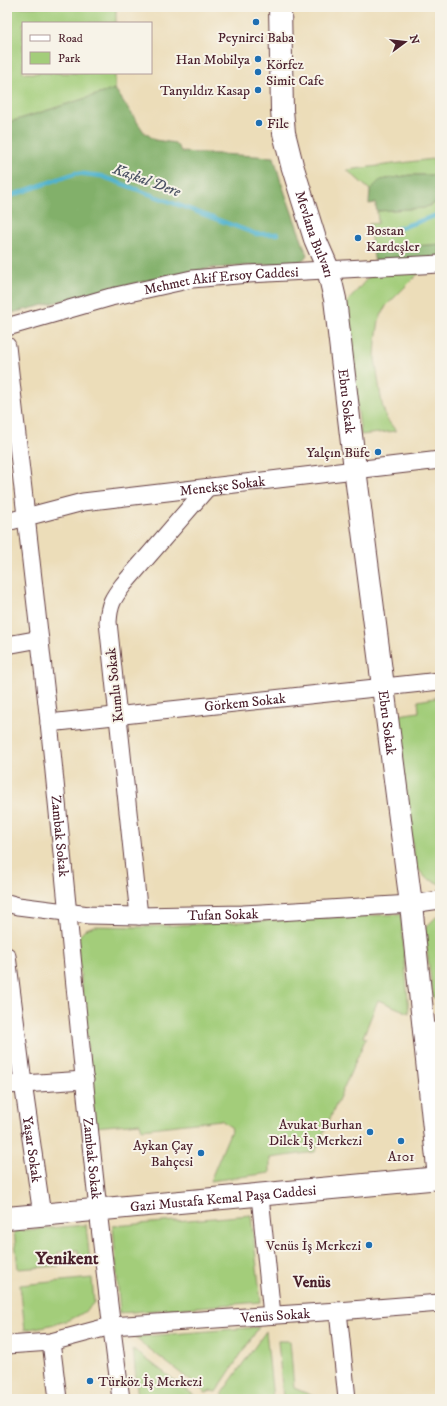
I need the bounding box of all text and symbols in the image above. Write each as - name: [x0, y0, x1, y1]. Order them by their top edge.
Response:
- marker: Peynirci Baba: [251, 17, 261, 27]
- legend: [22, 22, 152, 74]
- north arrow: [385, 22, 425, 62]
- place label: Peynirci Baba: [218, 29, 294, 47]
- text: Road: [58, 31, 83, 46]
- text: N: [406, 33, 422, 46]
- text: Park: [58, 51, 80, 66]
- place label: Han Mobilya: [176, 51, 250, 69]
- marker: Han Mobilya: [253, 54, 263, 64]
- place label: Körfez Simit Cafe: [266, 56, 324, 90]
- marker: Körfez Simit Cafe: [253, 67, 263, 77]
- place label: Tanyıldız Kasap: [160, 82, 250, 100]
- marker: Tanyıldız Kasap: [253, 85, 263, 95]
- place label: File: [267, 115, 289, 133]
- marker: File: [254, 118, 264, 128]
- water label: Kaşkal Dere: [110, 159, 184, 202]
- street label: Mevlana Bulvarı: [291, 189, 338, 280]
- place label: Bostan Kardeşler: [366, 222, 420, 256]
- marker: Bostan Kardeşler: [353, 233, 363, 243]
- street label: Mehmet Akif Ersoy Caddesi: [142, 263, 299, 299]
- street label: Ebru Sokak: [333, 368, 359, 435]
- place label: Yalçın Büfe: [306, 444, 370, 462]
- marker: Yalçın Büfe: [373, 447, 383, 457]
- street label: Menekşe Sokak: [179, 473, 266, 501]
- street label: Kumlu Sokak: [102, 647, 128, 723]
- street label: Ebru Sokak: [374, 689, 400, 756]
- street label: Görkem Sokak: [203, 690, 287, 716]
- street label: Zambak Sokak: [46, 795, 72, 878]
- street label: Tufan Sokak: [187, 905, 259, 925]
- street label: Yaşar Sokak: [18, 1115, 45, 1184]
- place label: Avukat Burhan Dilek İş Merkezi: [269, 1116, 363, 1150]
- street label: Zambak Sokak: [78, 1117, 105, 1200]
- marker: Avukat Burhan Dilek İş Merkezi: [365, 1127, 375, 1137]
- marker: A101: [396, 1136, 406, 1146]
- place label: Aykan Çay Bahçesi: [133, 1137, 193, 1171]
- marker: Aykan Çay Bahçesi: [196, 1148, 206, 1158]
- place label: A101: [388, 1148, 414, 1166]
- street label: Gazi Mustafa Kemal Paşa Caddesi: [129, 1181, 317, 1217]
- place label: Venüs İş Merkezi: [265, 1237, 361, 1255]
- marker: Venüs İş Merkezi: [364, 1240, 374, 1250]
- district label: Yenikent: [35, 1248, 99, 1270]
- district label: Venüs: [292, 1272, 331, 1292]
- street label: Venüs Sokak: [239, 1305, 311, 1327]
- place label: Türköz İş Merkezi: [98, 1373, 203, 1391]
- marker: Türköz İş Merkezi: [85, 1376, 95, 1386]

